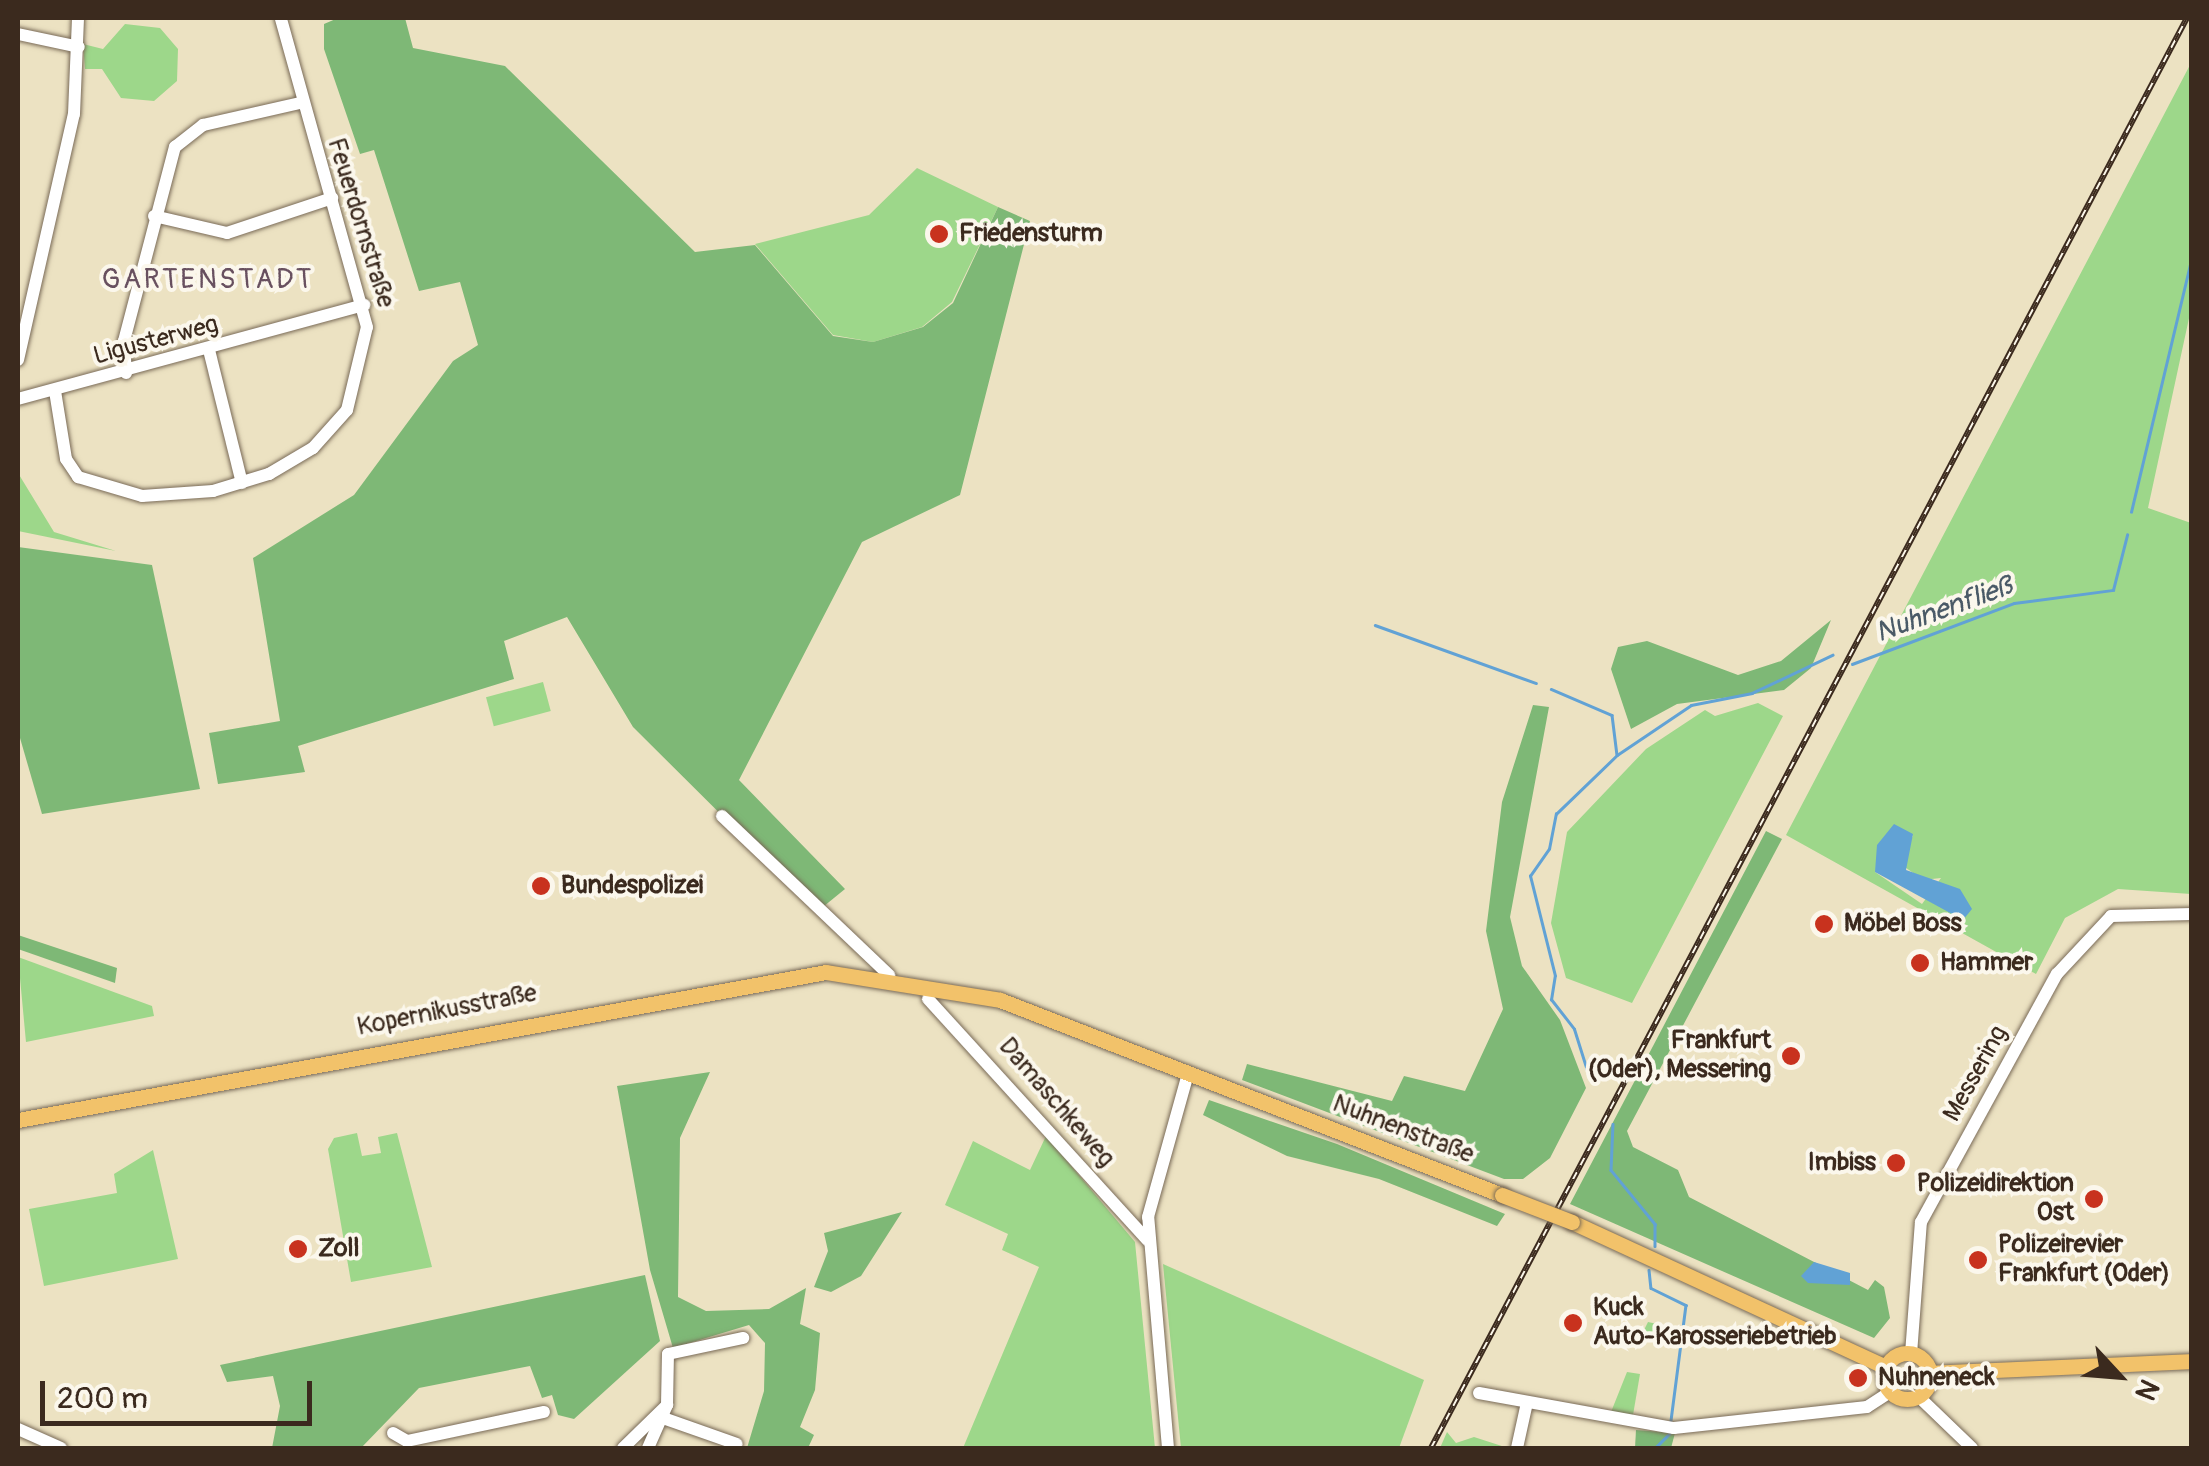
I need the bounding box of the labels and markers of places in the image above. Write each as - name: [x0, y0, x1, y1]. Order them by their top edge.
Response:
- place label: Friedensturm: [959, 219, 1103, 249]
- marker: Friedensturm: [928, 223, 950, 245]
- place label: Bundespolizei: [561, 871, 703, 901]
- marker: Bundespolizei: [530, 875, 552, 897]
- place label: Möbel Boss: [1844, 909, 1962, 939]
- marker: Möbel Boss: [1813, 913, 1835, 935]
- place label: Hammer: [1940, 948, 2033, 978]
- marker: Hammer: [1909, 952, 1931, 974]
- place label: Frankfurt (Oder), Messering: [1588, 1027, 1771, 1086]
- marker: Frankfurt (Oder), Messering: [1780, 1045, 1802, 1067]
- place label: Imbiss: [1808, 1148, 1876, 1178]
- marker: Imbiss: [1885, 1152, 1907, 1174]
- place label: Polizeidirektion Ost: [1917, 1170, 2074, 1229]
- marker: Polizeidirektion Ost: [2083, 1188, 2105, 1210]
- place label: Polizeirevier Frankfurt (Oder): [1998, 1231, 2170, 1290]
- place label: Zoll: [318, 1234, 359, 1264]
- marker: Zoll: [287, 1238, 309, 1260]
- marker: Polizeirevier Frankfurt (Oder): [1967, 1249, 1989, 1271]
- place label: Kuck Auto-Karosseriebetrieb: [1593, 1294, 1837, 1353]
- marker: Kuck Auto-Karosseriebetrieb: [1562, 1312, 1584, 1334]
- place label: Nuhneneck: [1878, 1363, 1995, 1393]
- marker: Nuhneneck: [1847, 1367, 1869, 1389]

